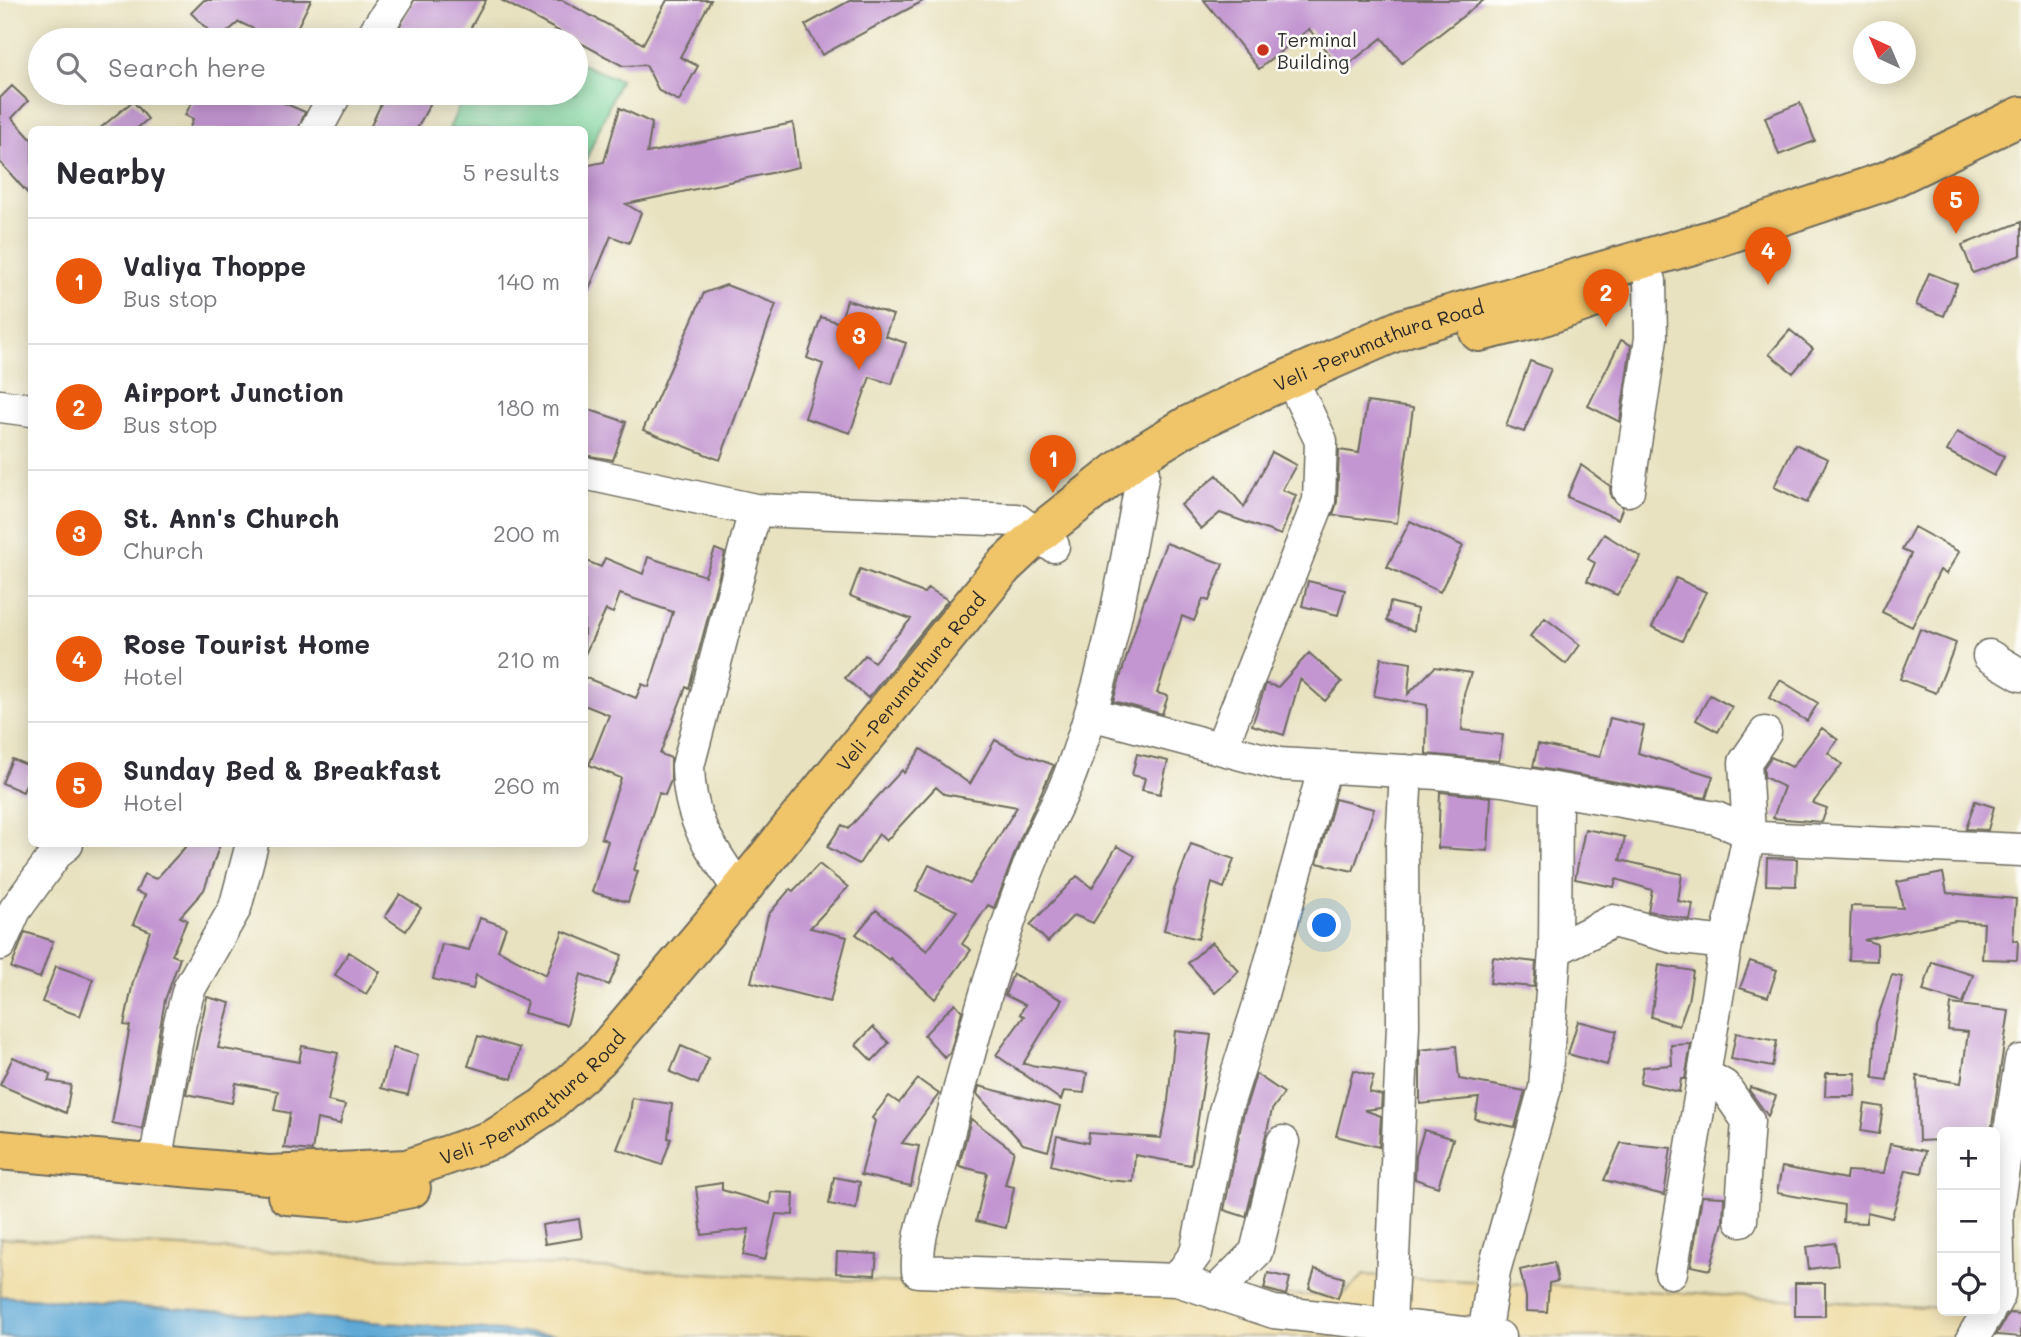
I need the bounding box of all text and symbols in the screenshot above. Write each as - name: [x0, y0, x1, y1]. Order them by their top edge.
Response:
- north arrow: [1853, 21, 1916, 84]
- place label: Terminal Building: [1277, 27, 1357, 74]
- search box: [28, 28, 588, 105]
- marker: Terminal Building: [1255, 42, 1271, 58]
- icon: search: [52, 48, 90, 86]
- text: Search here: [108, 50, 266, 84]
- text: Nearby: [56, 152, 166, 192]
- text: 5 results: [463, 157, 560, 187]
- pin: 5: [1933, 176, 1979, 234]
- pin: 4: [1745, 227, 1791, 285]
- text: Valiya Thoppe: [123, 249, 306, 283]
- text: 1: [74, 266, 84, 296]
- text: 140 m: [496, 266, 560, 296]
- pin: 2: [1583, 269, 1629, 327]
- text: Bus stop: [123, 283, 218, 313]
- street label: Veli -Perumathura Road: [1269, 293, 1486, 396]
- pin: 3: [836, 312, 882, 370]
- text: Airport Junction: [123, 375, 344, 409]
- text: 2: [73, 392, 85, 422]
- text: 180 m: [496, 392, 560, 422]
- text: Bus stop: [123, 409, 218, 439]
- pin: 1: [1030, 435, 1076, 493]
- text: St. Ann's Church: [123, 501, 339, 535]
- text: 3: [72, 518, 86, 548]
- text: 200 m: [493, 518, 560, 548]
- text: Church: [123, 535, 203, 565]
- street label: Veli -Perumathura Road: [830, 587, 990, 776]
- text: Rose Tourist Home: [123, 627, 370, 661]
- text: 4: [72, 644, 86, 674]
- text: 210 m: [497, 644, 560, 674]
- text: Hotel: [123, 661, 183, 691]
- text: Sunday Bed & Breakfast: [123, 753, 441, 787]
- text: 5: [72, 770, 86, 800]
- text: 260 m: [493, 770, 560, 800]
- text: Hotel: [123, 787, 183, 817]
- your location: [1307, 908, 1341, 942]
- street label: Veli -Perumathura Road: [436, 1024, 630, 1169]
- map controls: [1937, 1127, 2000, 1316]
- button: +: [1937, 1127, 2000, 1190]
- button: −: [1937, 1190, 2000, 1253]
- button: locate: [1937, 1253, 2000, 1316]

